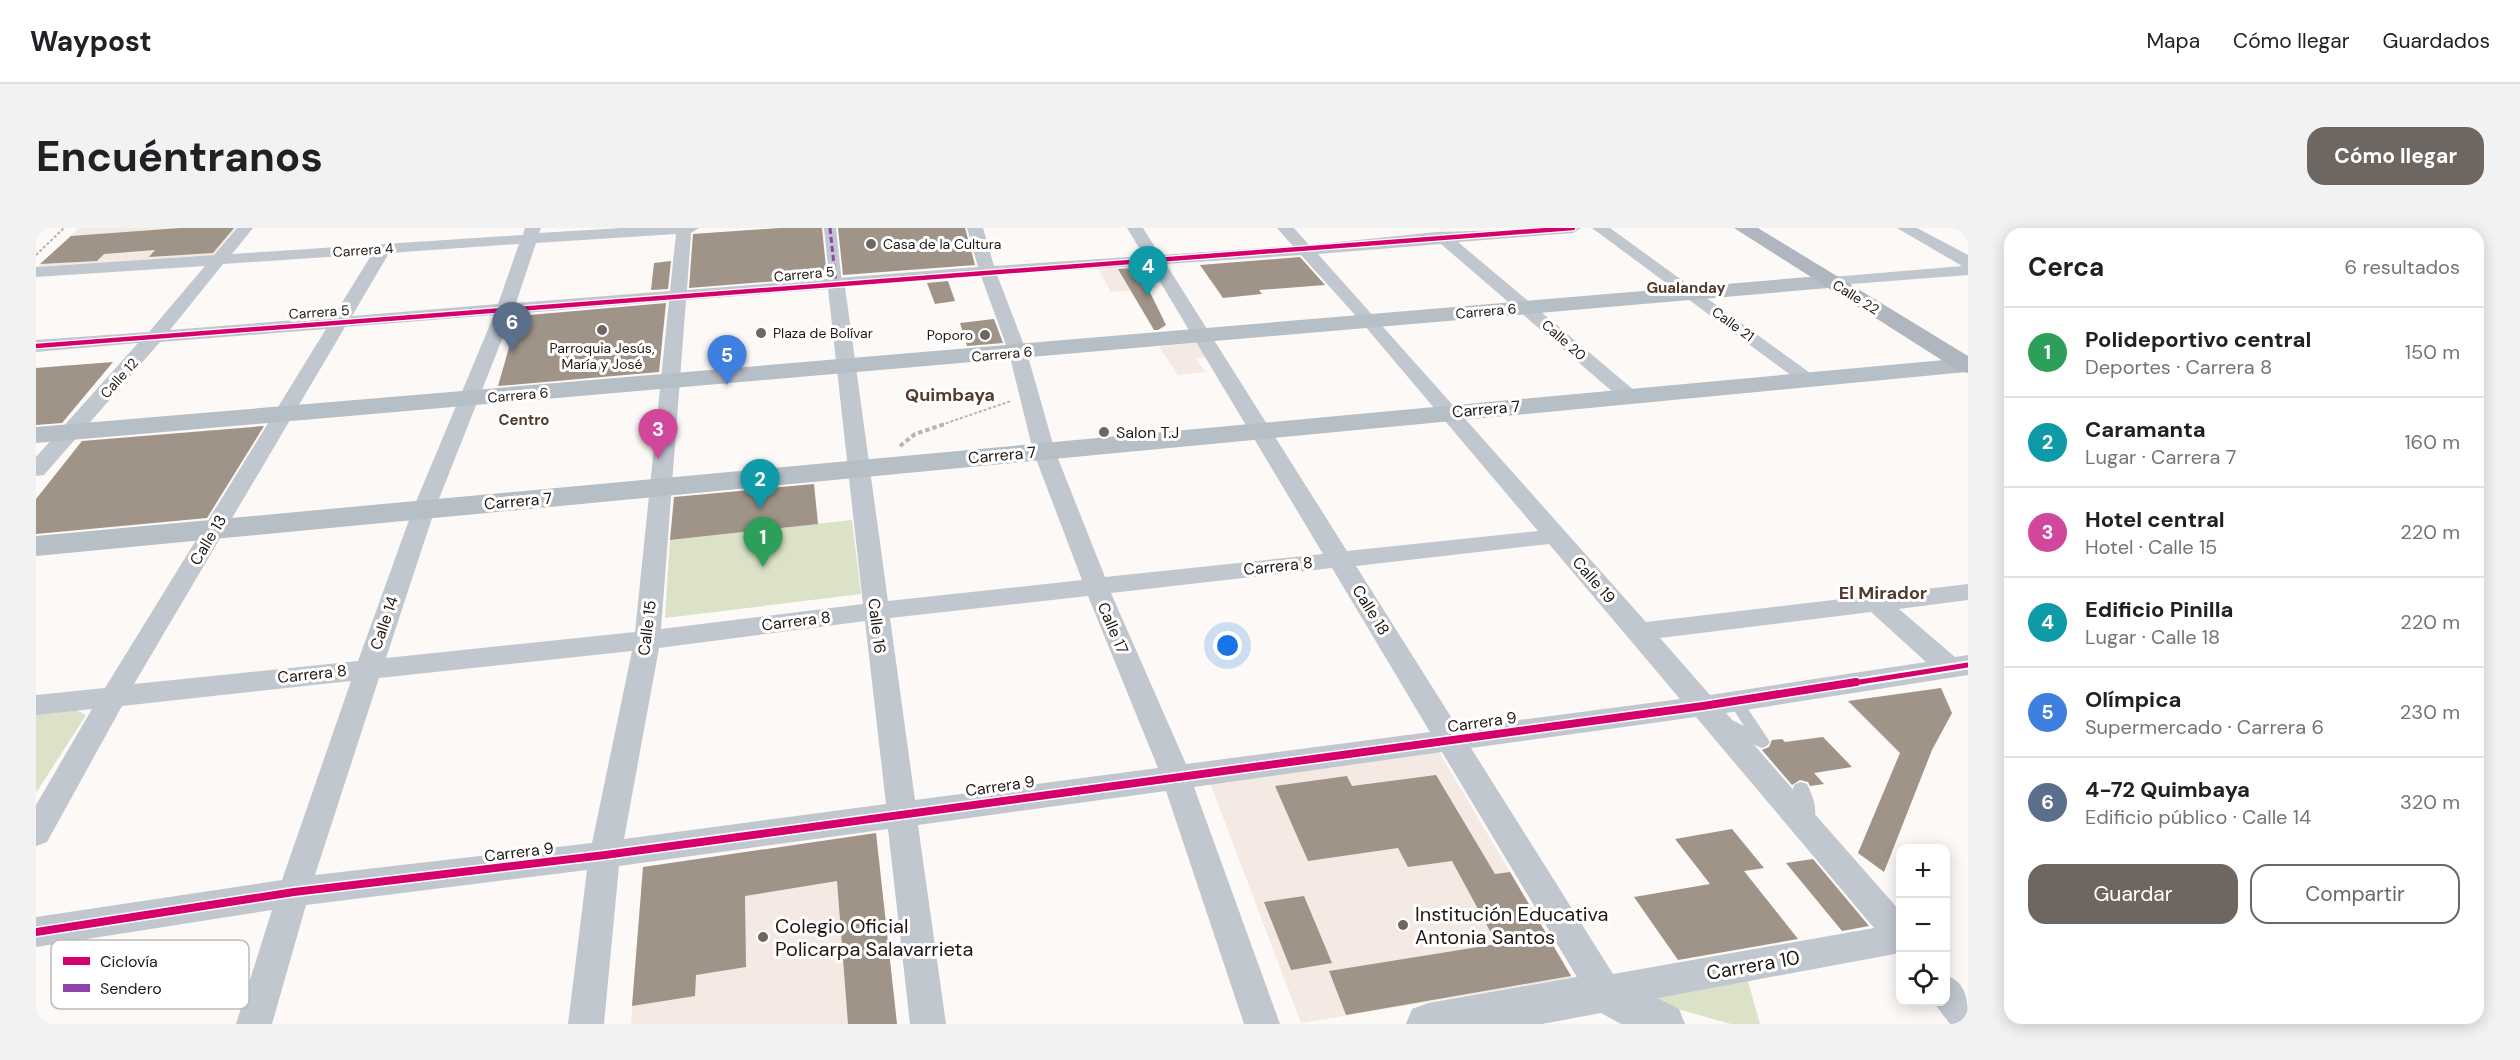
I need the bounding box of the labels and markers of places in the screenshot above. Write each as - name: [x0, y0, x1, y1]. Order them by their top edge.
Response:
- place label: Casa de la Cultura: [883, 235, 1001, 253]
- marker: Casa de la Cultura: [864, 237, 878, 251]
- pin: 4: [1128, 247, 1168, 296]
- pin: 6: [492, 302, 532, 352]
- marker: Parroquia Jesús, María y José: [595, 323, 609, 337]
- place label: Plaza de Bolívar: [773, 324, 873, 342]
- marker: Plaza de Bolívar: [754, 326, 768, 340]
- place label: Poporo: [927, 326, 973, 344]
- marker: Poporo: [978, 328, 992, 342]
- pin: 5: [708, 336, 746, 385]
- place label: Parroquia Jesús, María y José: [550, 339, 655, 373]
- pin: 3: [638, 410, 678, 459]
- place label: Salon T.J: [1116, 422, 1179, 443]
- marker: Salon T.J: [1097, 425, 1111, 439]
- pin: 2: [740, 460, 780, 509]
- pin: 1: [744, 518, 782, 567]
- place label: Institución Educativa Antonia Santos: [1415, 901, 1609, 950]
- place label: Colegio Oficial Policarpa Salavarrieta: [775, 913, 973, 962]
- marker: Institución Educativa Antonia Santos: [1396, 918, 1410, 932]
- marker: Colegio Oficial Policarpa Salavarrieta: [756, 930, 770, 944]

